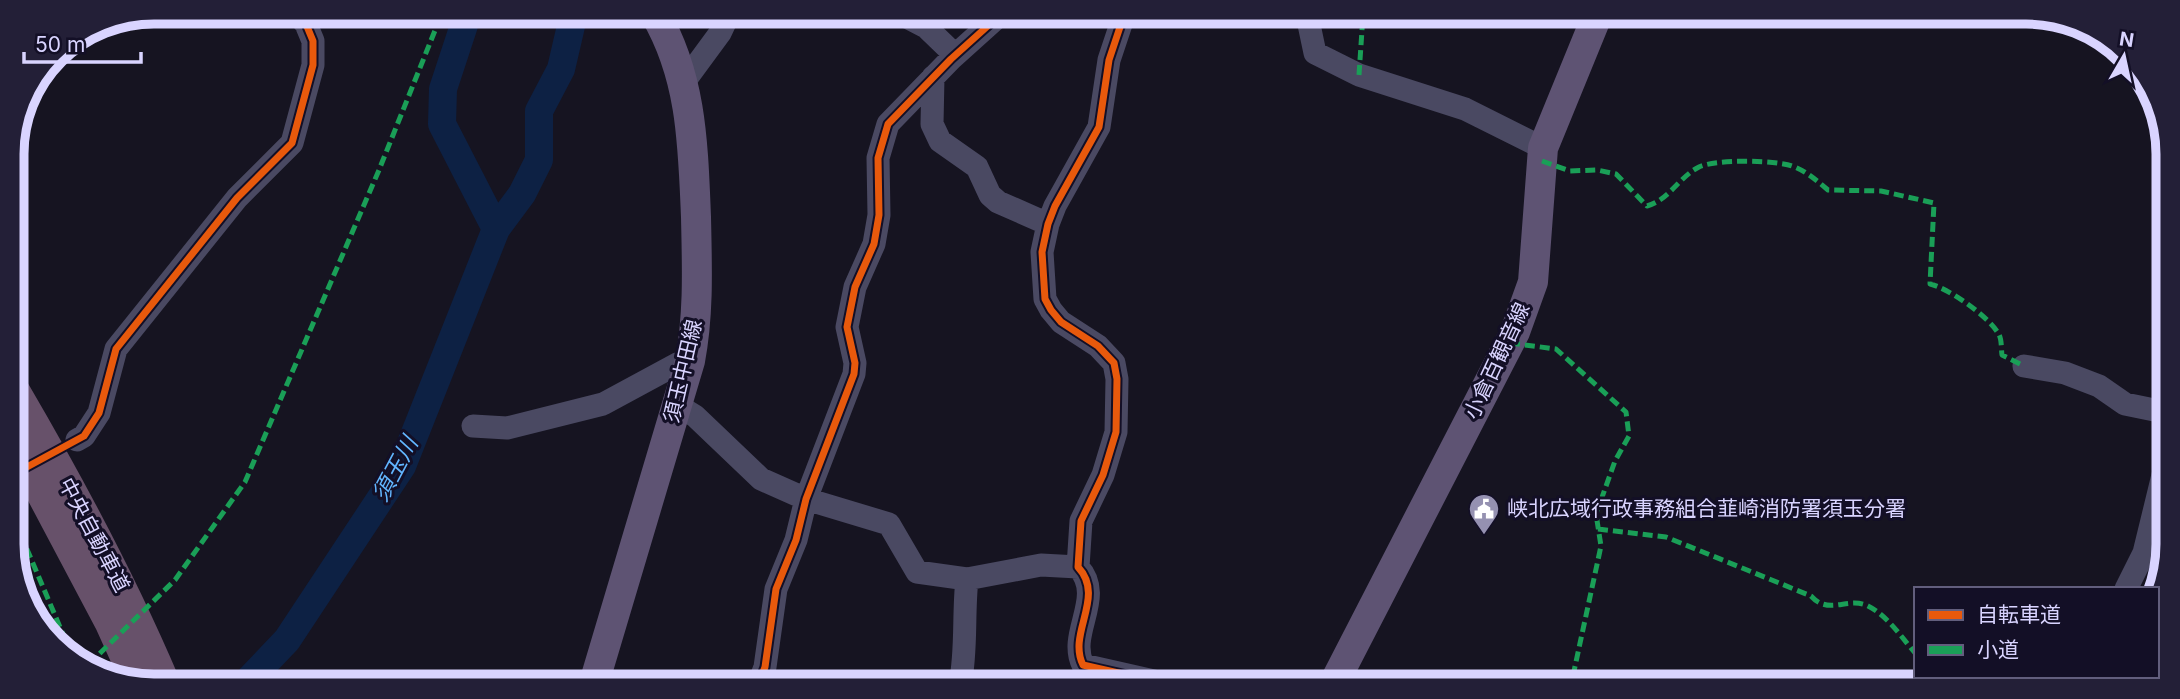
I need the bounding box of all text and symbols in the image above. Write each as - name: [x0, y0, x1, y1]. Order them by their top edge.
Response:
- scale bar: [24, 21, 142, 65]
- north arrow: [2089, 21, 2159, 91]
- text: N: [2118, 27, 2136, 52]
- text: 50 m: [35, 32, 85, 57]
- street label: 小倉百観音線: [1459, 298, 1535, 423]
- street label: 須玉中田線: [659, 317, 707, 425]
- water label: 須玉川: [366, 429, 425, 506]
- street label: 中央自動車道: [54, 473, 135, 596]
- public building icon: 峡北広域行政事務組合韮崎消防署須玉分署: [1467, 492, 1501, 536]
- place label: 峡北広域行政事務組合韮崎消防署須玉分署: [1507, 496, 1906, 521]
- legend: [1914, 587, 2159, 678]
- text: 自転車道: [1977, 602, 2061, 627]
- text: 小道: [1977, 637, 2019, 662]

